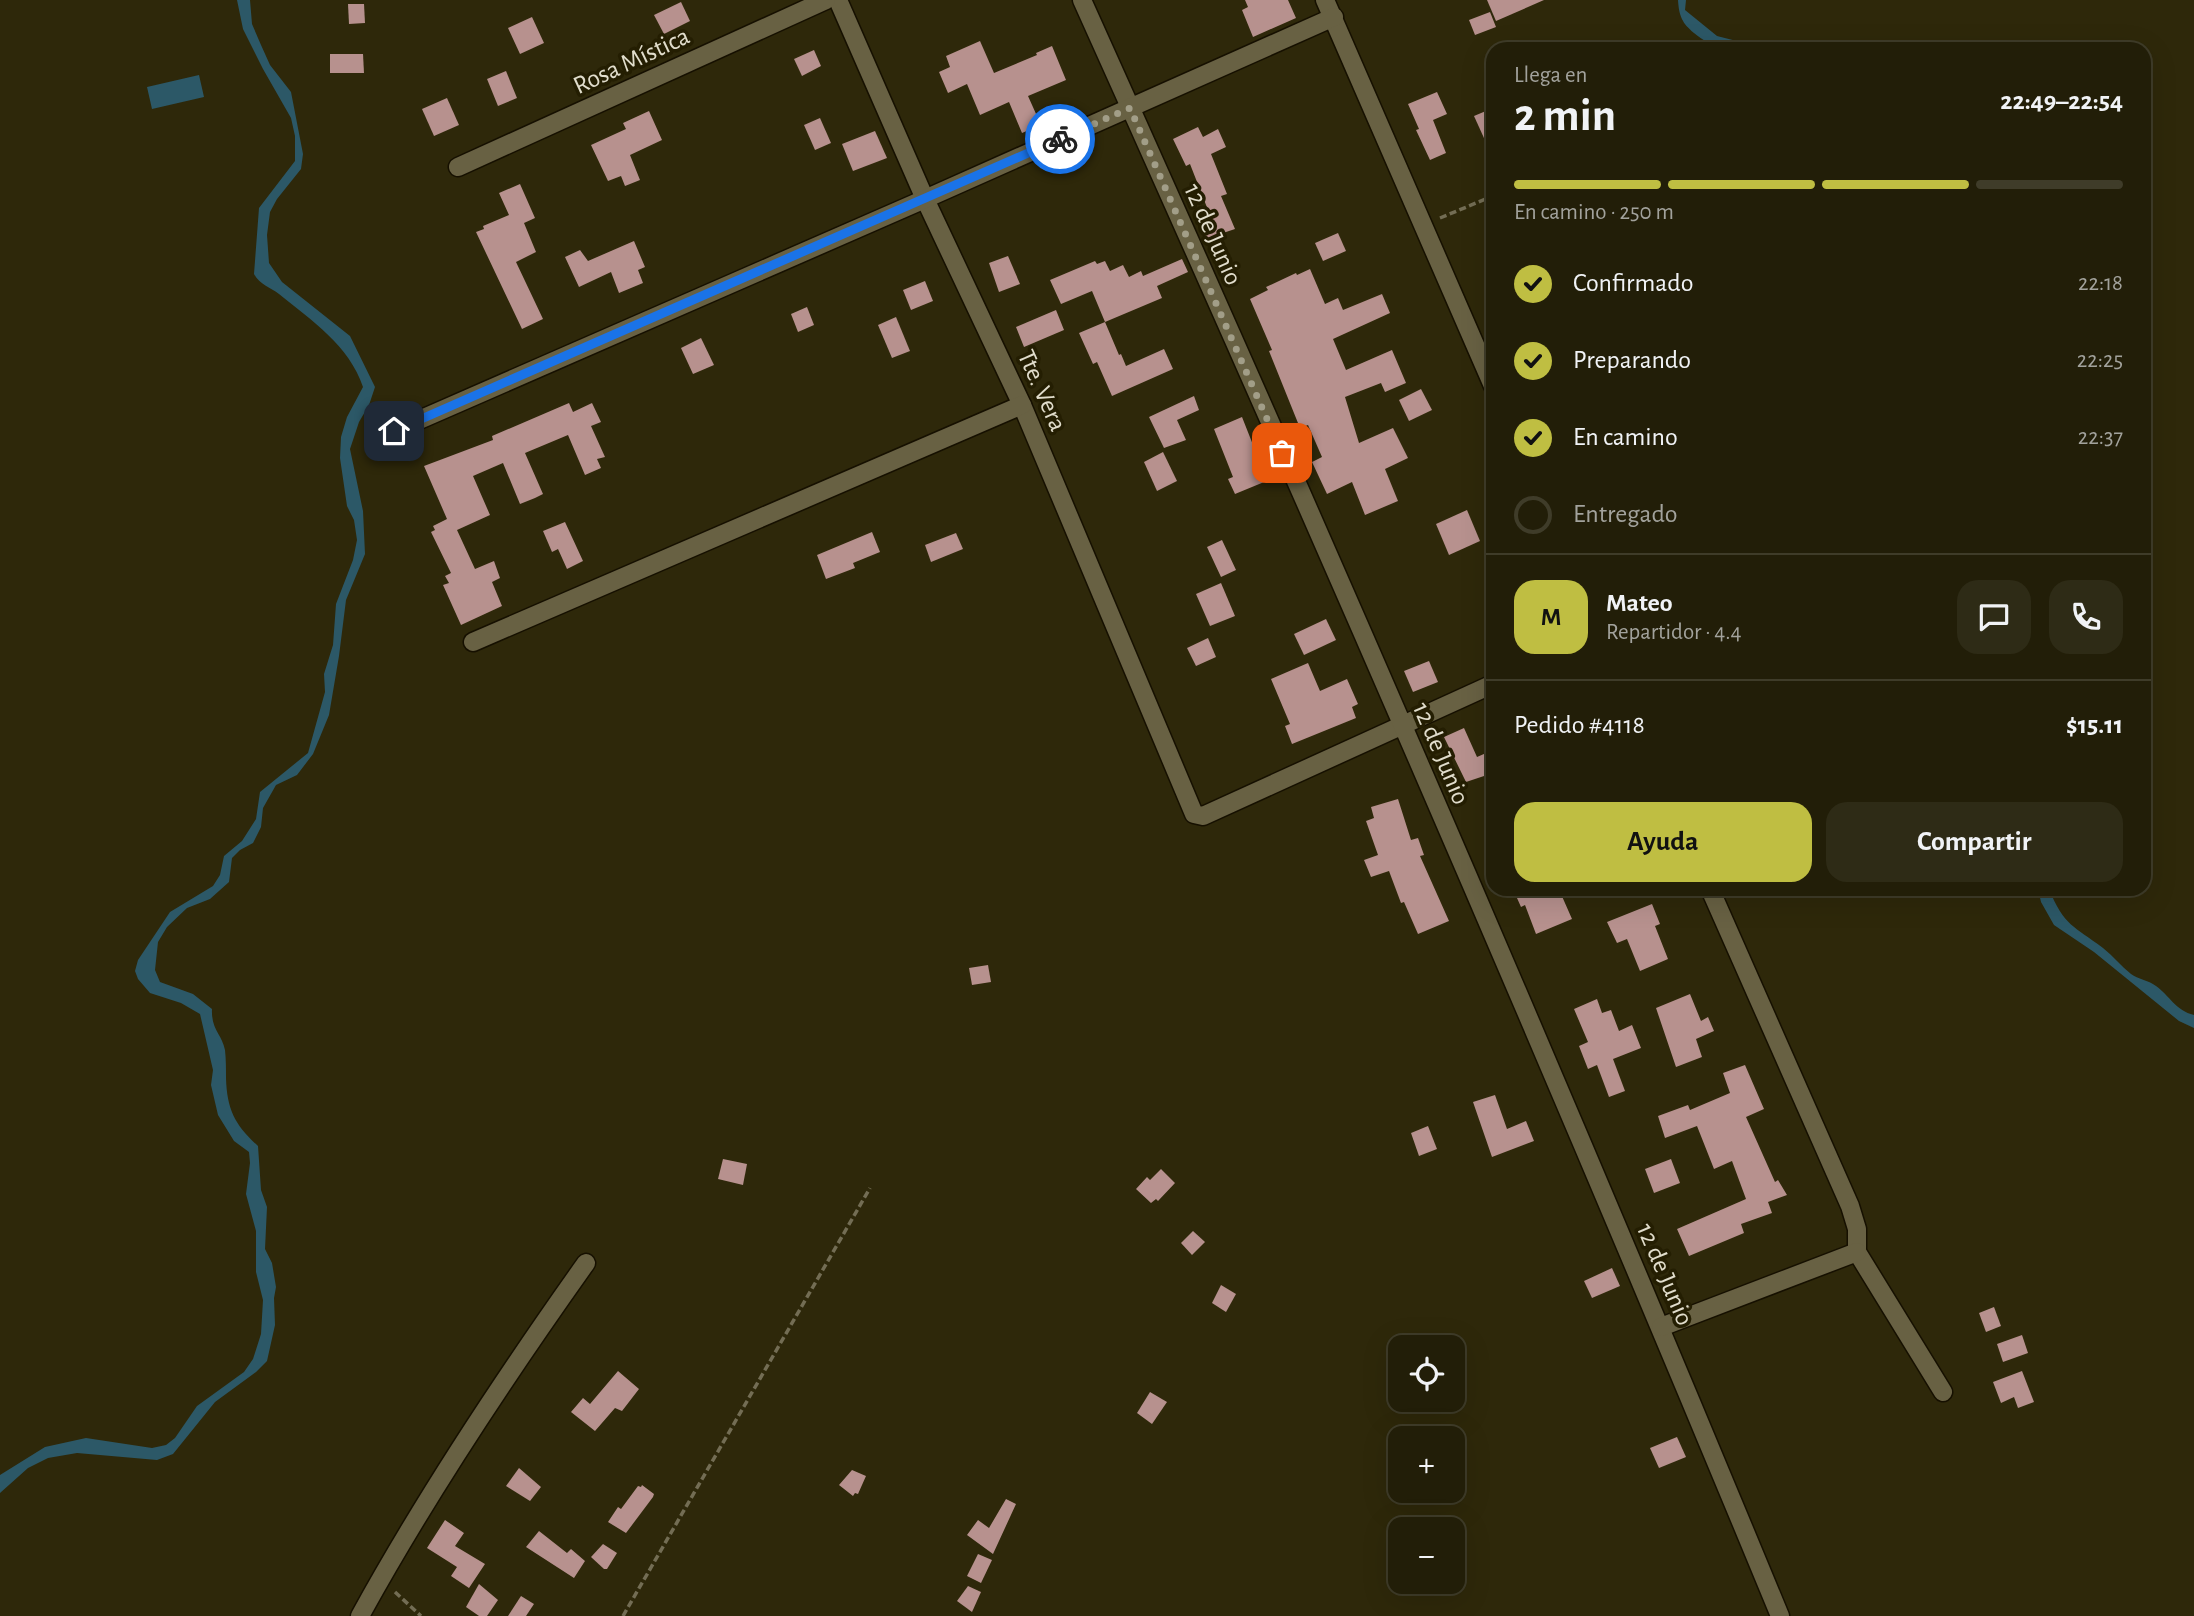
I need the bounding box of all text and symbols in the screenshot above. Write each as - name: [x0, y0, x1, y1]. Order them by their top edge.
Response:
- street label: Rosa Mística: [569, 23, 694, 99]
- text: Llega en: [1514, 64, 1587, 87]
- text: 22:49–22:54: [2000, 88, 2123, 114]
- text: 2 min: [1514, 93, 1616, 139]
- courier: [1025, 104, 1095, 174]
- icon: bike: [1041, 120, 1079, 158]
- street label: 12 de Junio: [1179, 180, 1247, 289]
- text: En camino · 250 m: [1514, 201, 1674, 224]
- icon: check: [1514, 265, 1552, 303]
- text: Confirmado: [1573, 270, 1694, 296]
- text: 22:18: [2078, 272, 2123, 295]
- icon: check: [1514, 342, 1552, 380]
- street label: Tte. Vera: [1013, 346, 1071, 435]
- text: Preparando: [1573, 347, 1691, 373]
- text: 22:25: [2077, 349, 2123, 372]
- pin: [364, 401, 424, 461]
- icon: home: [375, 412, 413, 450]
- icon: check: [1514, 419, 1552, 457]
- pin: [1252, 423, 1312, 483]
- text: En camino: [1573, 424, 1678, 450]
- text: 22:37: [2078, 426, 2123, 449]
- icon: bag: [1263, 434, 1301, 472]
- text: Entregado: [1573, 501, 1678, 527]
- button: chat: [1957, 580, 2031, 654]
- button: phone: [2049, 580, 2123, 654]
- text: Mateo: [1606, 590, 1673, 616]
- text: M: [1541, 604, 1561, 630]
- text: Repartidor · 4.4: [1606, 621, 1742, 644]
- street label: 12 de Junio: [1408, 699, 1474, 808]
- text: Pedido #4118: [1514, 712, 1645, 738]
- text: $15.11: [2066, 712, 2123, 738]
- button: Ayuda: [1514, 802, 1812, 882]
- button: Compartir: [1826, 802, 2123, 882]
- street label: 12 de Junio: [1632, 1220, 1698, 1329]
- map controls: [1388, 1335, 1465, 1594]
- button: locate: [1388, 1335, 1465, 1412]
- button: +: [1388, 1426, 1465, 1503]
- button: −: [1388, 1517, 1465, 1594]

